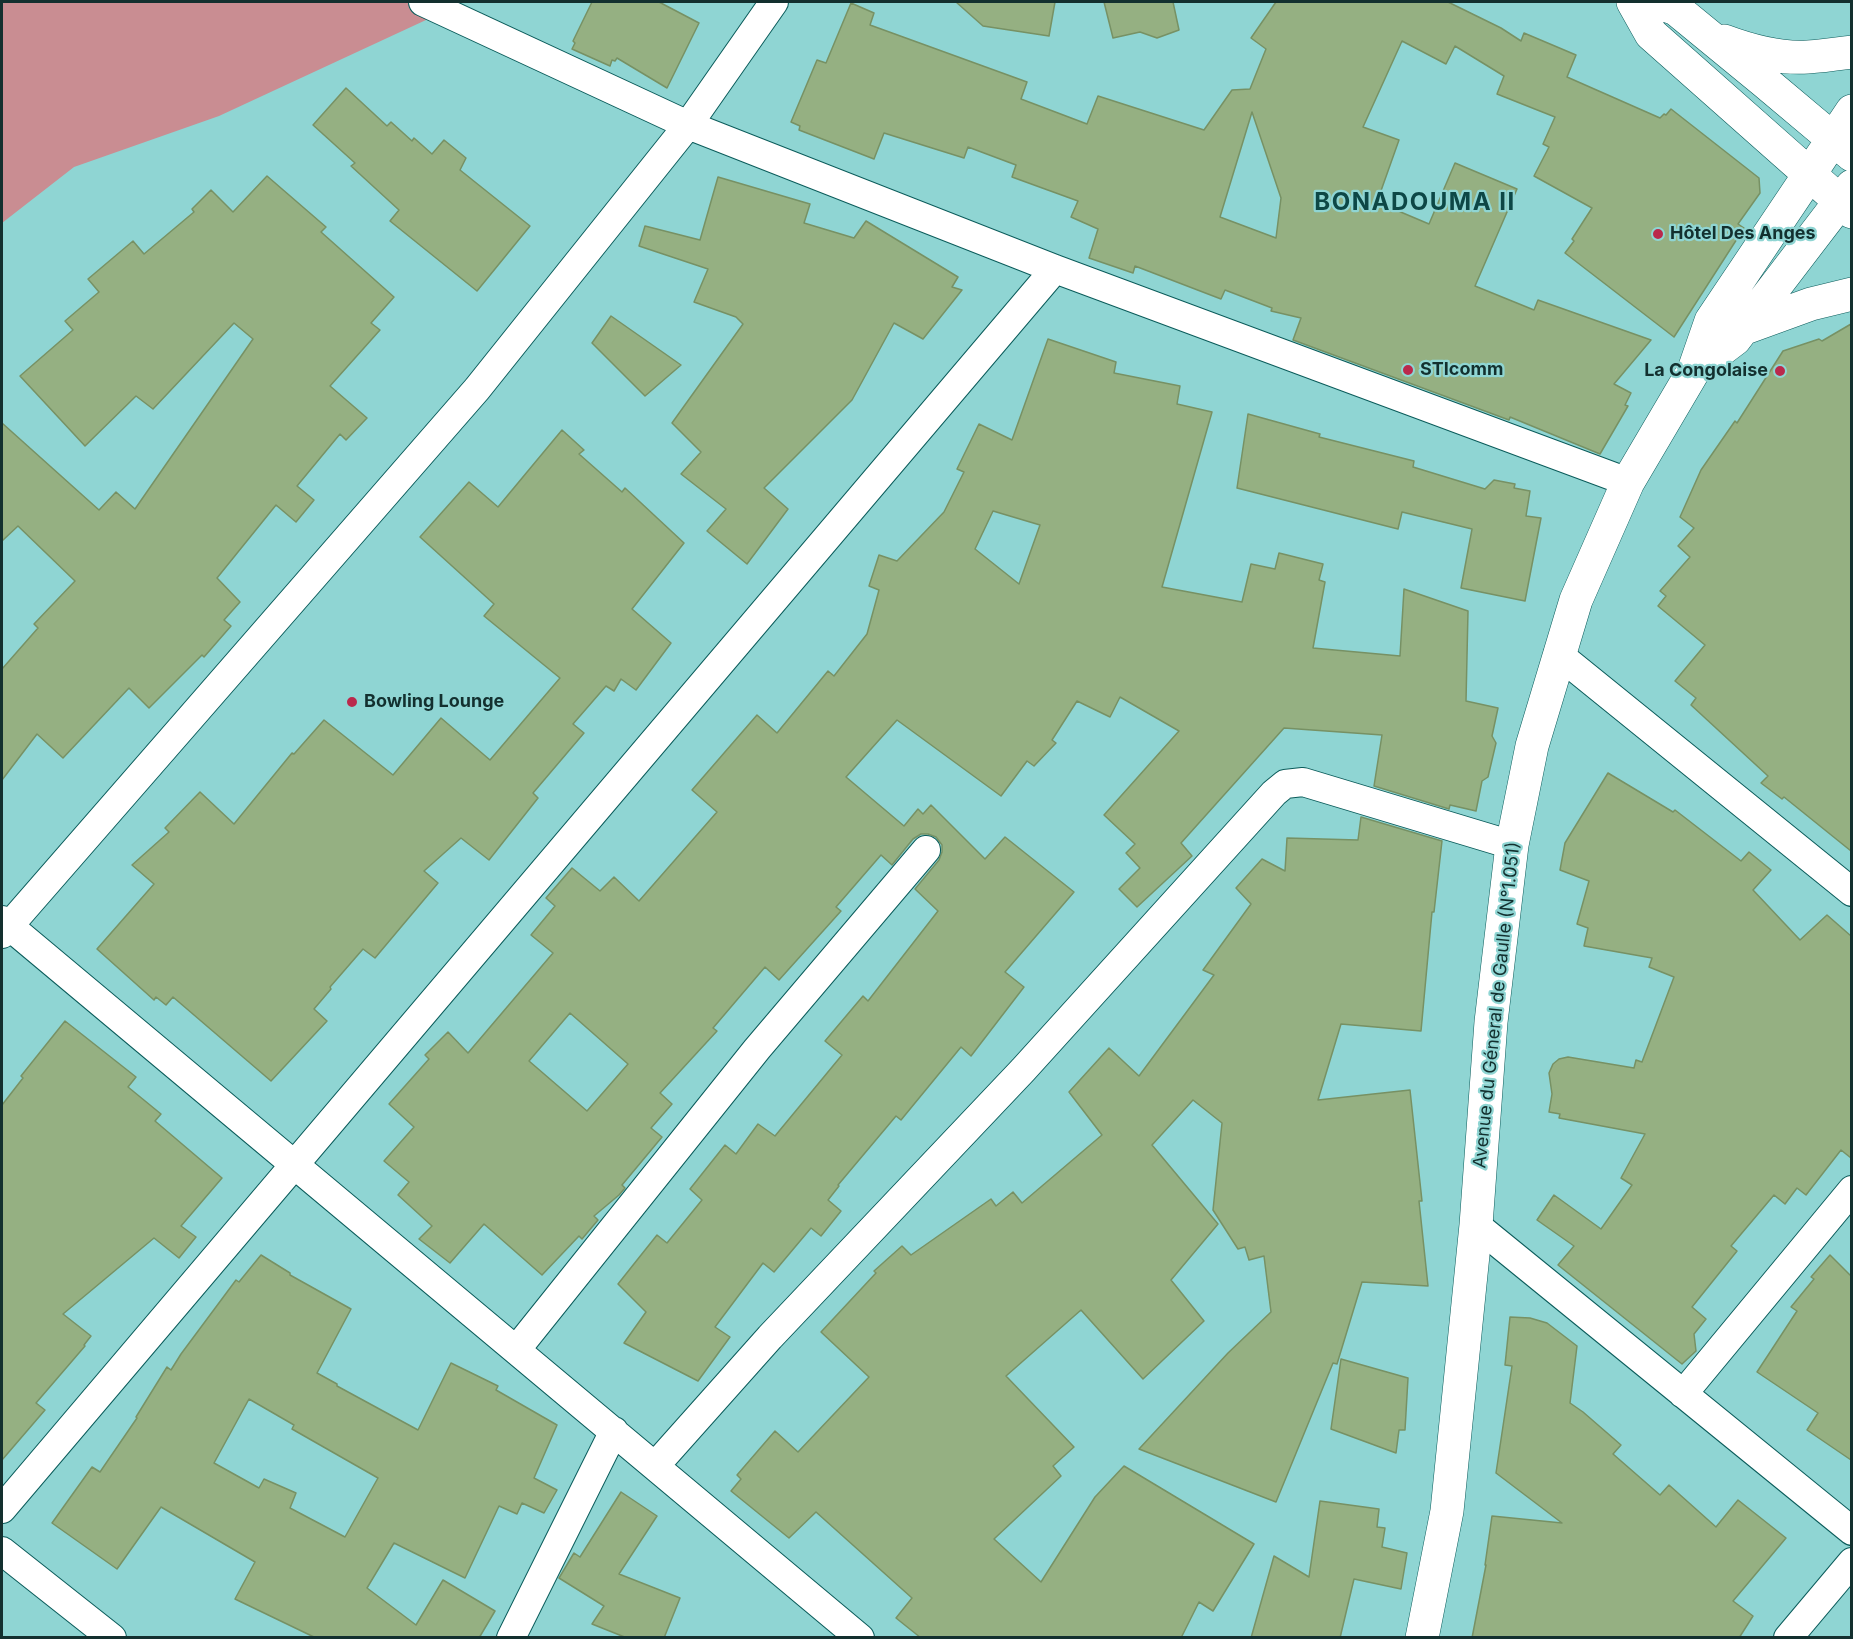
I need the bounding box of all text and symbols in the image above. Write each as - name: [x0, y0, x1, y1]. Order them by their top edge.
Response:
- district label: BONADOUMA II: [1314, 189, 1516, 217]
- place label: Hôtel Des Anges: [1670, 223, 1816, 245]
- marker: Hôtel Des Anges: [1651, 227, 1665, 241]
- place label: STIcomm: [1420, 359, 1503, 381]
- place label: La Congolaise: [1644, 360, 1768, 382]
- marker: STIcomm: [1401, 363, 1415, 377]
- marker: La Congolaise: [1773, 364, 1787, 378]
- place label: Bowling Lounge: [364, 691, 504, 713]
- marker: Bowling Lounge: [345, 695, 359, 709]
- street label: Avenue du Géneral de Gaulle (N°1.051): [1469, 841, 1525, 1169]

